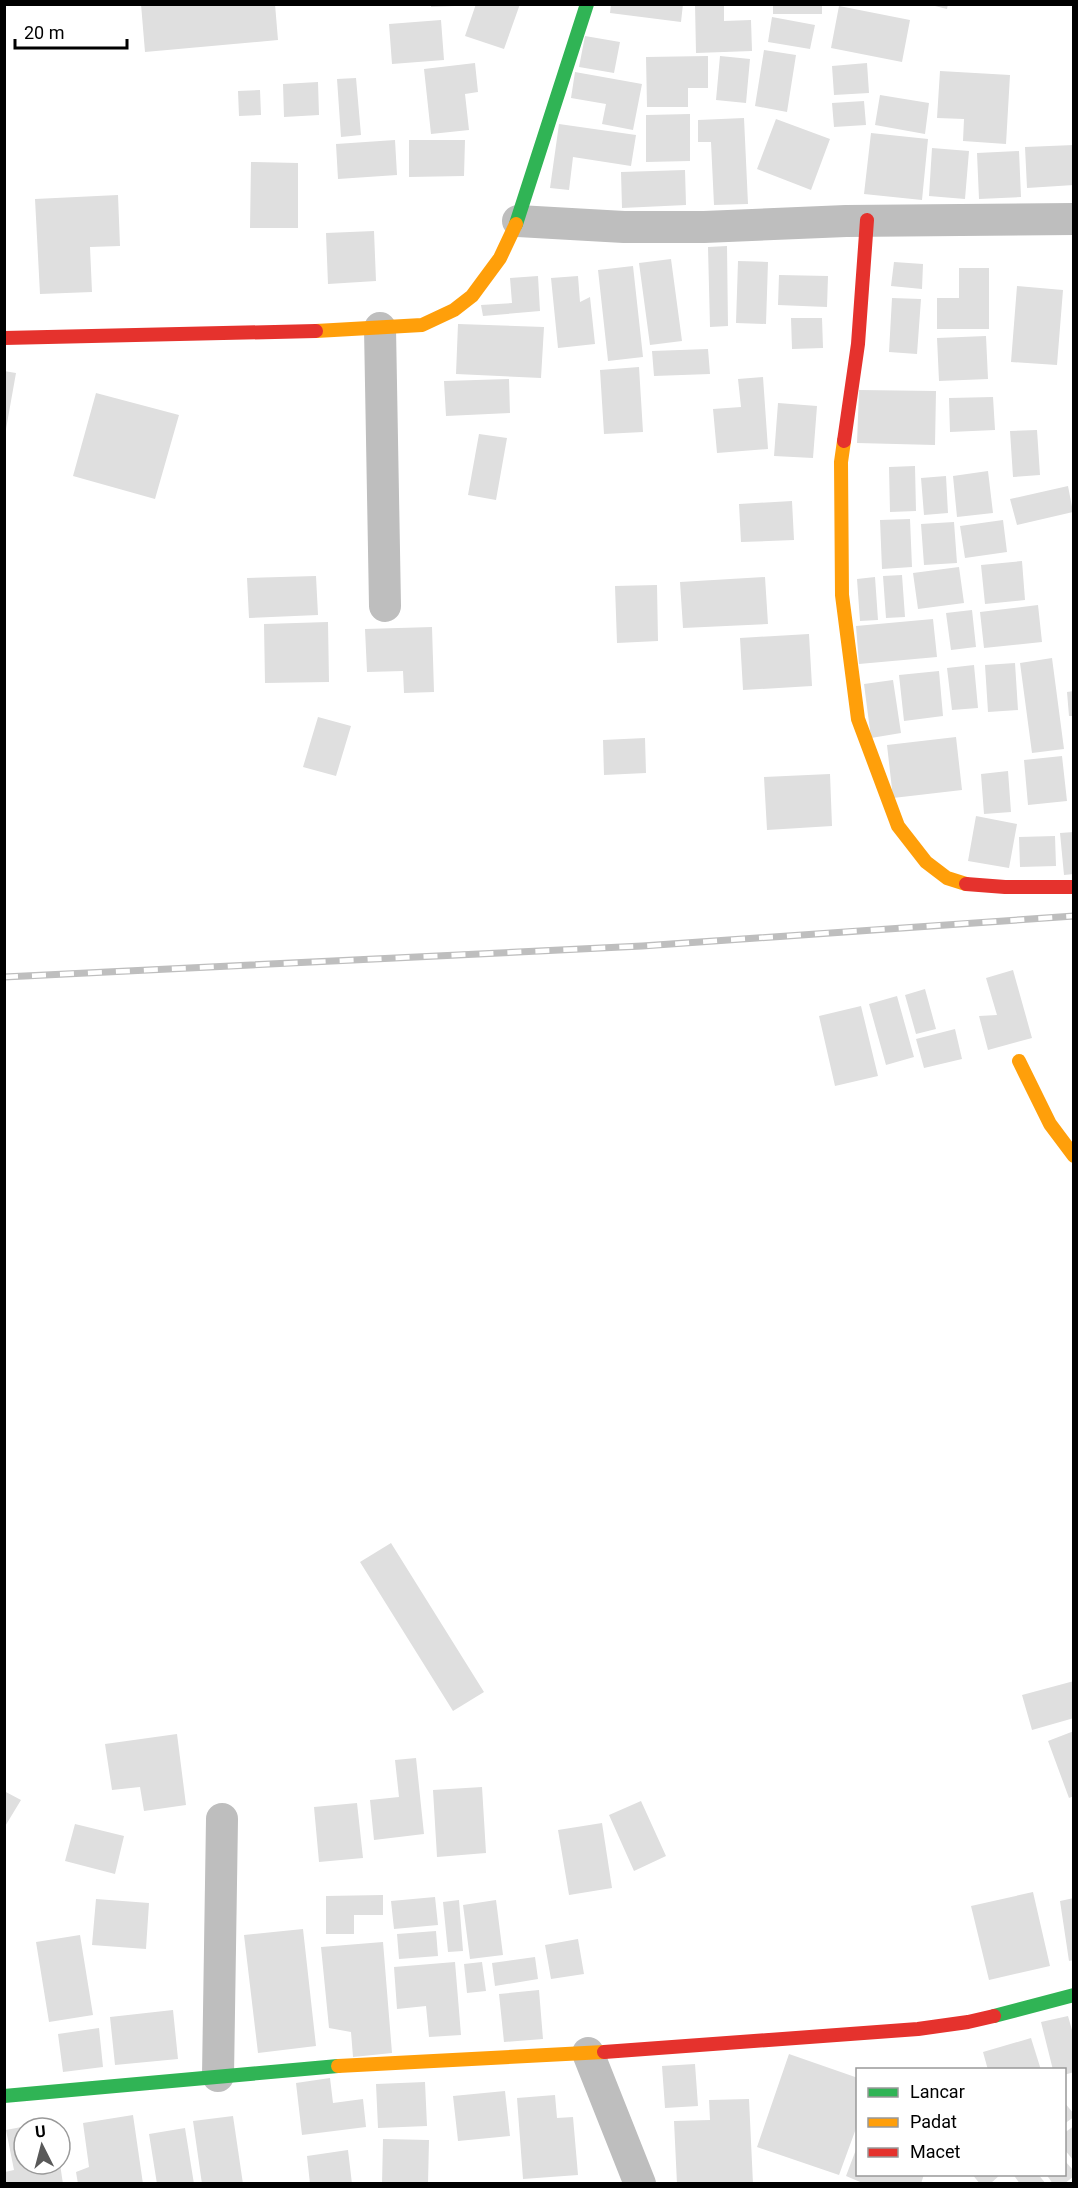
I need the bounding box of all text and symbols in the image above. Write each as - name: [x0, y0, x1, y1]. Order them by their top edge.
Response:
- scale bar: [15, 12, 128, 50]
- text: 20 m: [24, 22, 64, 43]
- legend: [856, 2068, 1066, 2176]
- text: Lancar: [910, 2081, 965, 2102]
- text: Padat: [910, 2111, 957, 2132]
- north arrow: [12, 2116, 72, 2176]
- text: U: [34, 2122, 47, 2142]
- text: Macet: [910, 2141, 960, 2162]

